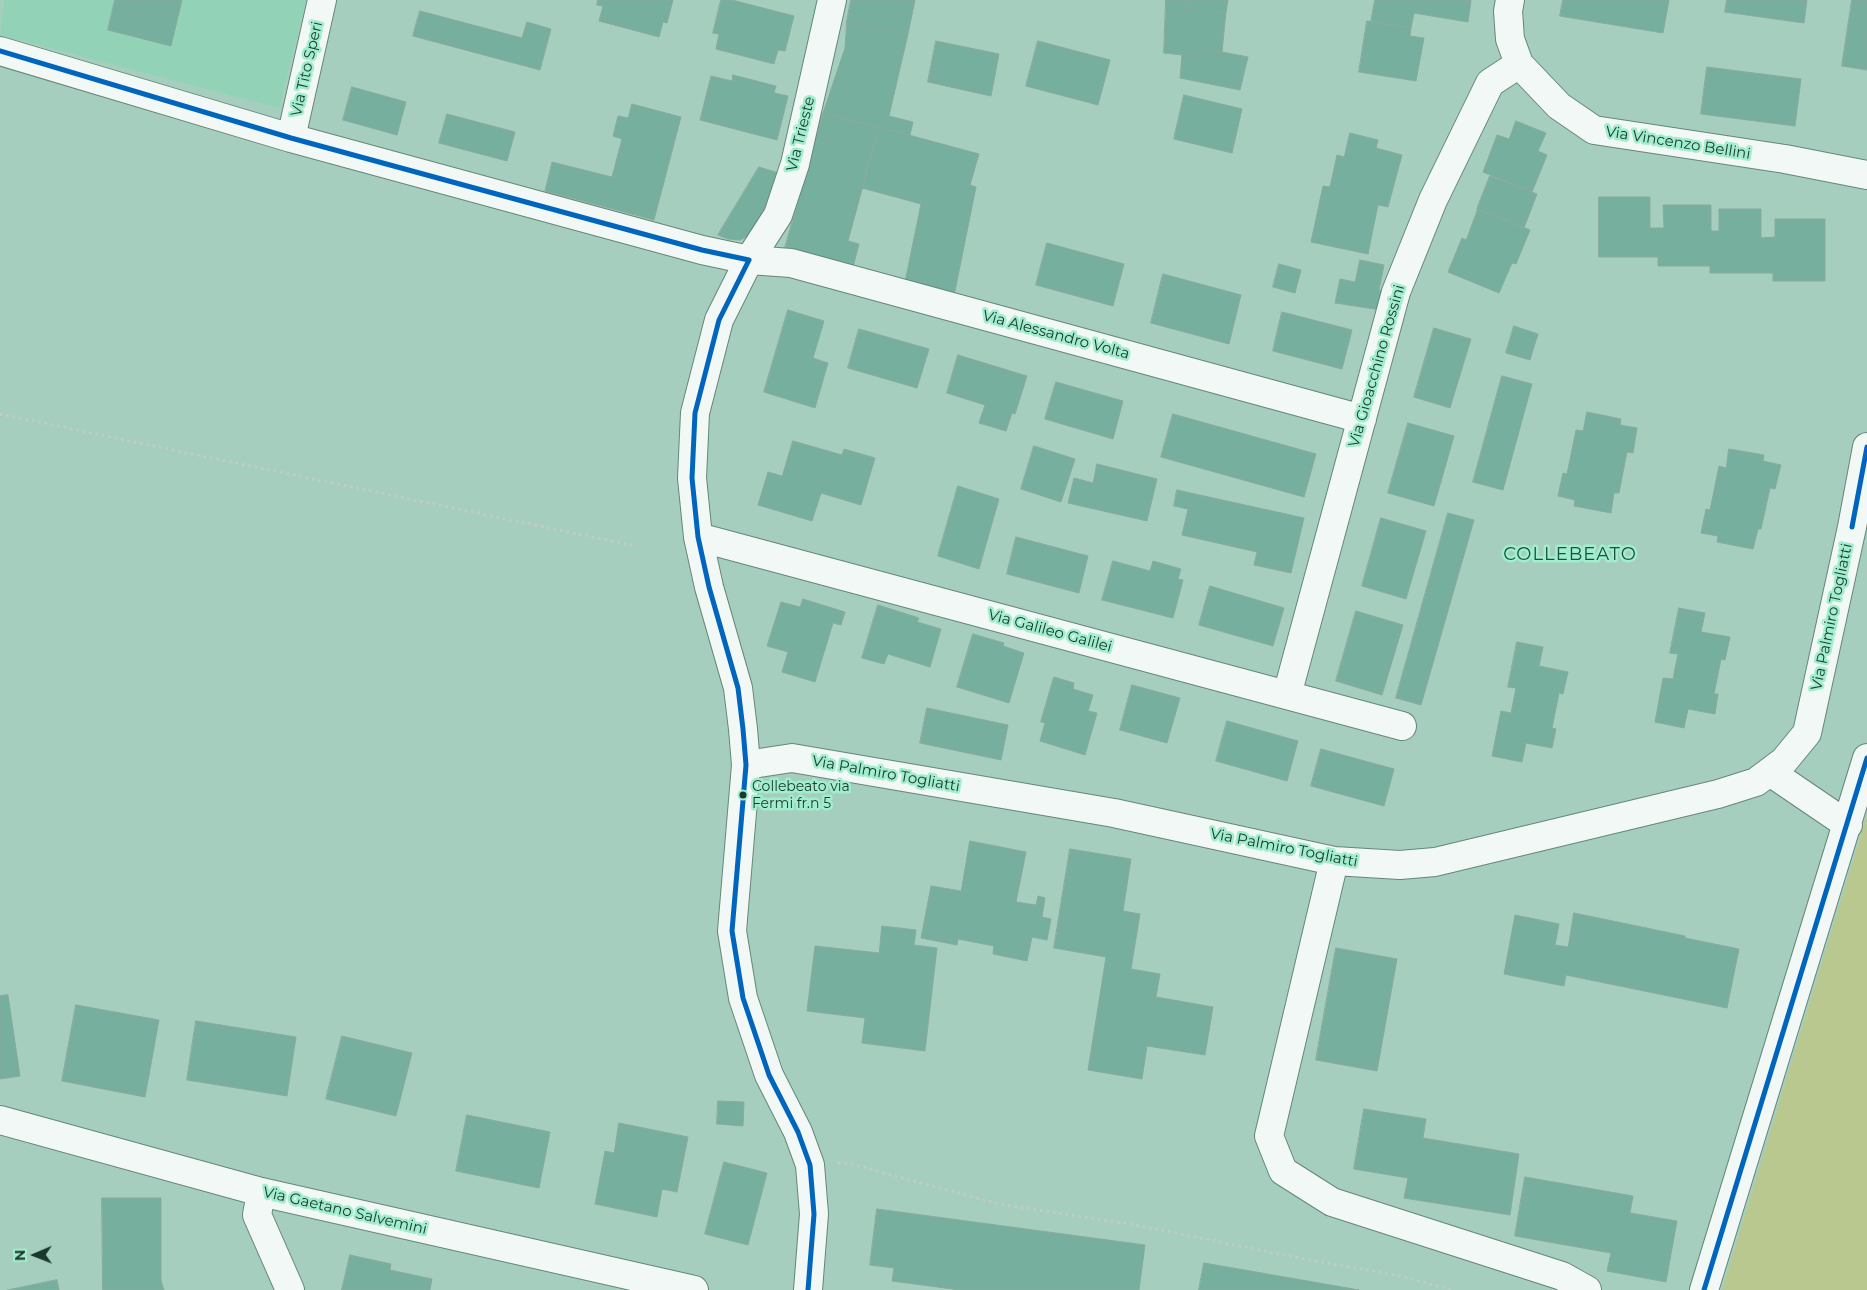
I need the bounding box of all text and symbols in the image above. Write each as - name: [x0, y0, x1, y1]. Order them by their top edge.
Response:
- street label: Via Tito Speri: [287, 20, 327, 118]
- street label: Via Trieste: [783, 95, 819, 173]
- street label: Via Vincenzo Bellini: [1604, 123, 1752, 163]
- street label: Via Gioacchino Rossini: [1345, 283, 1409, 449]
- street label: Via Alessandro Volta: [981, 307, 1131, 363]
- street label: Via Palmiro Togliatti: [1808, 542, 1856, 692]
- district label: COLLEBEATO: [1502, 544, 1638, 566]
- street label: Via Galileo Galilei: [986, 606, 1114, 656]
- street label: Via Palmiro Togliatti: [811, 752, 961, 796]
- place label: Collebeato via Fermi fr.n 5: [752, 779, 850, 812]
- marker: Collebeato via Fermi fr.n 5: [738, 790, 748, 800]
- street label: Via Palmiro Togliatti: [1209, 825, 1359, 871]
- street label: Via Gaetano Salvemini: [261, 1183, 429, 1239]
- north arrow: [10, 1230, 60, 1280]
- text: N: [11, 1249, 29, 1261]

